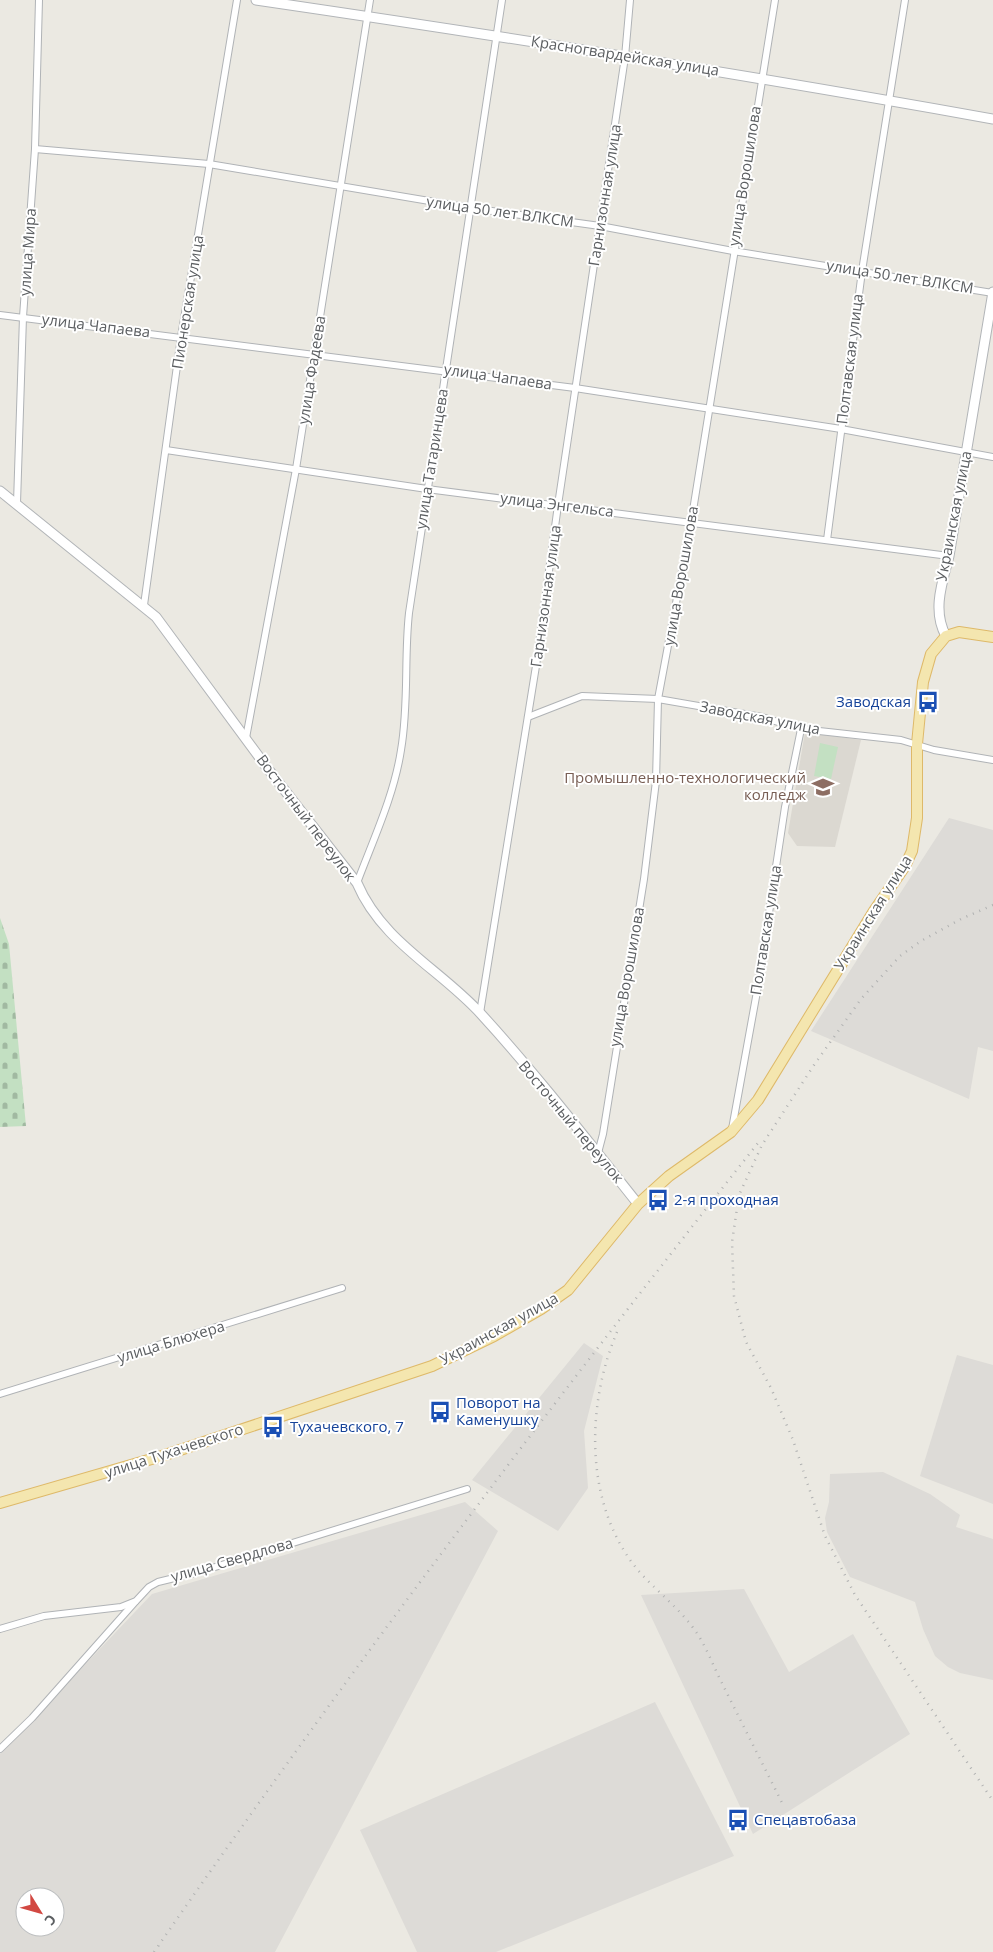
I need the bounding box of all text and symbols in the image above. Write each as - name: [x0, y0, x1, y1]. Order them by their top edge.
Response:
- street label: Красногвардейская улица: [530, 30, 721, 80]
- street label: улица Ворошилова: [723, 104, 765, 247]
- street label: Гарнизонная улица: [583, 122, 625, 267]
- street label: улица 50 лет ВЛКСМ: [425, 191, 575, 231]
- street label: улица Мира: [14, 207, 40, 296]
- street label: Пионерская улица: [167, 233, 207, 370]
- street label: улица 50 лет ВЛКСМ: [825, 255, 975, 298]
- street label: Полтавская улица: [831, 292, 867, 425]
- street label: улица Чапаева: [41, 308, 151, 342]
- street label: улица Фадеева: [293, 314, 329, 426]
- street label: улица Чапаева: [443, 359, 554, 393]
- street label: улица Татаринцева: [410, 387, 452, 531]
- street label: Украинская улица: [931, 449, 975, 583]
- street label: улица Энгельса: [499, 487, 615, 521]
- street label: улица Ворошилова: [658, 504, 702, 647]
- street label: Гарнизонная улица: [525, 523, 565, 668]
- bus stop icon: Заводская: [915, 689, 941, 715]
- place label: Заводская: [836, 691, 911, 711]
- street label: Заводская улица: [698, 696, 822, 738]
- street label: Восточный переулок: [253, 750, 361, 885]
- place label: Промышленно-технологический колледж: [564, 767, 806, 804]
- school or university icon: Промышленно-технологический колледж: [810, 774, 836, 800]
- street label: Украинская улица: [829, 851, 916, 974]
- street label: Полтавская улица: [745, 863, 785, 996]
- street label: улица Ворошилова: [604, 905, 648, 1048]
- street label: Восточный переулок: [515, 1056, 629, 1187]
- bus stop icon: 2-я проходная: [645, 1187, 671, 1213]
- place label: 2-я проходная: [674, 1189, 779, 1209]
- street label: Украинская улица: [436, 1287, 561, 1369]
- street label: улица Блюхера: [115, 1315, 227, 1367]
- place label: Поворот на Каменушку: [456, 1392, 541, 1429]
- bus stop icon: Поворот на Каменушку: [427, 1399, 453, 1425]
- bus stop icon: Тухачевского, 7: [260, 1414, 286, 1440]
- place label: Тухачевского, 7: [290, 1416, 404, 1436]
- street label: улица Тухачевского: [102, 1418, 246, 1482]
- street label: улица Свердлова: [168, 1532, 295, 1586]
- bus stop icon: Спецавтобаза: [725, 1807, 751, 1833]
- place label: Спецавтобаза: [754, 1809, 856, 1829]
- north arrow: [15, 1887, 65, 1937]
- text: С: [40, 1911, 61, 1929]

